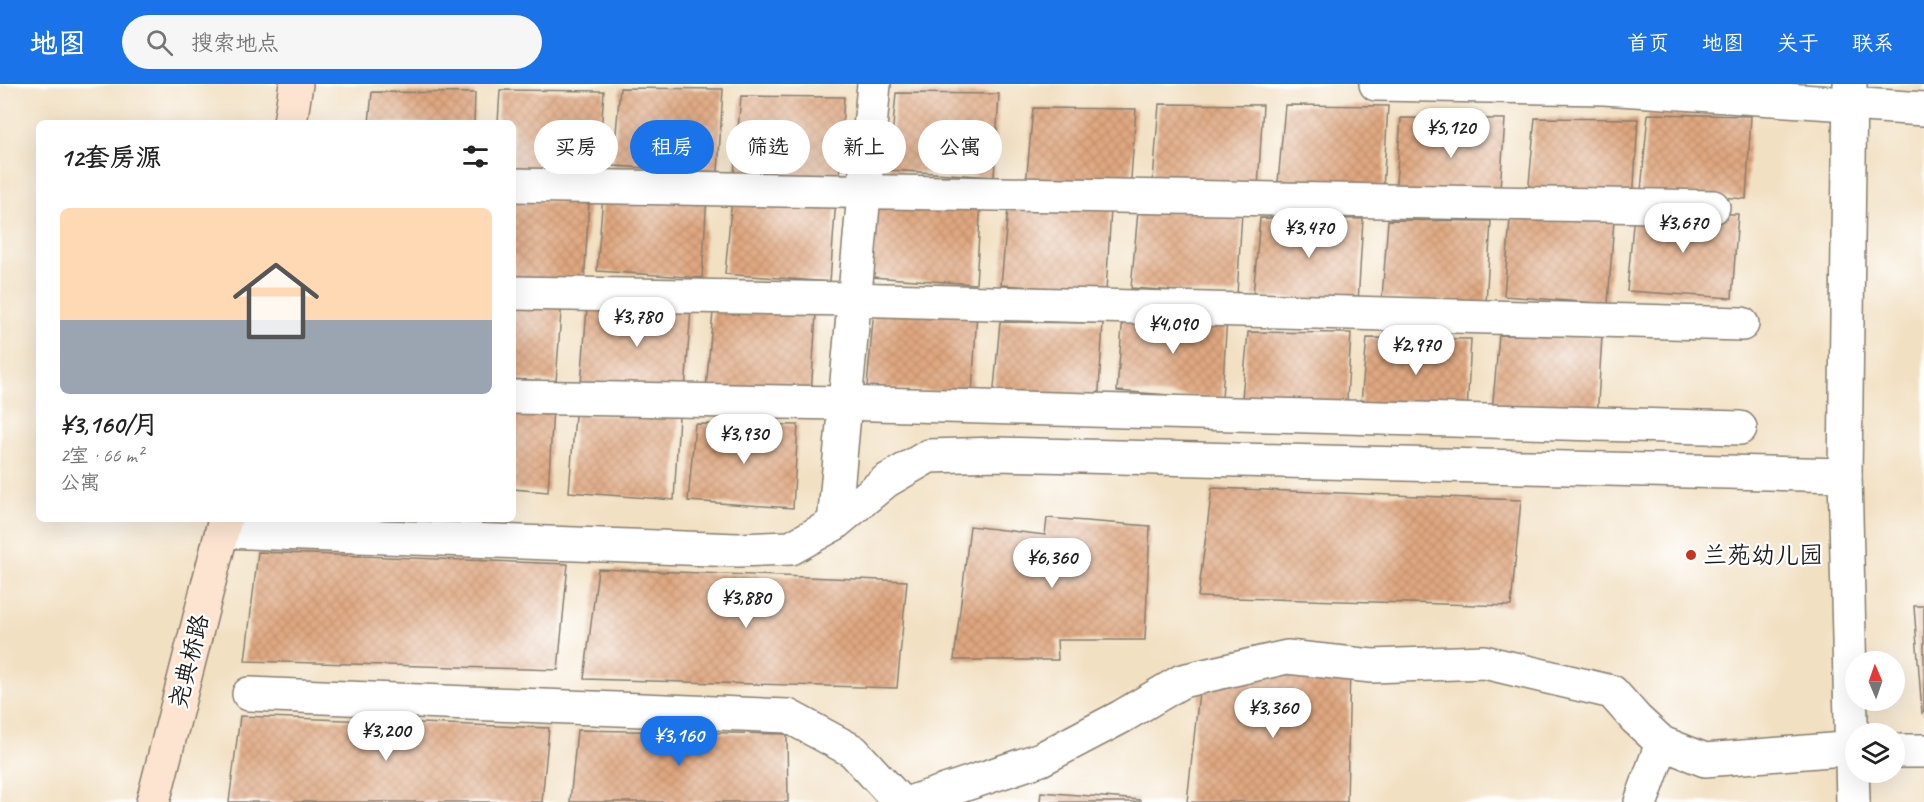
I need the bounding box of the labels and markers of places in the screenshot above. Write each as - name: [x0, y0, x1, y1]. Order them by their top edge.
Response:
- pin: ¥5,120: [1402, 108, 1500, 159]
- pin: ¥3,670: [1634, 203, 1732, 254]
- pin: ¥3,470: [1260, 208, 1358, 259]
- pin: ¥3,780: [588, 297, 686, 348]
- pin: ¥4,090: [1124, 304, 1222, 355]
- pin: ¥2,970: [1367, 325, 1465, 376]
- pin: ¥3,930: [695, 414, 793, 465]
- pin: ¥6,360: [1003, 538, 1101, 589]
- place label: 兰苑幼儿园: [1703, 540, 1823, 570]
- marker: 兰苑幼儿园: [1684, 548, 1698, 562]
- pin: ¥3,880: [697, 578, 795, 629]
- pin: ¥3,360: [1224, 688, 1322, 739]
- pin: ¥3,200: [337, 711, 435, 762]
- pin: ¥3,160: [630, 716, 728, 767]

